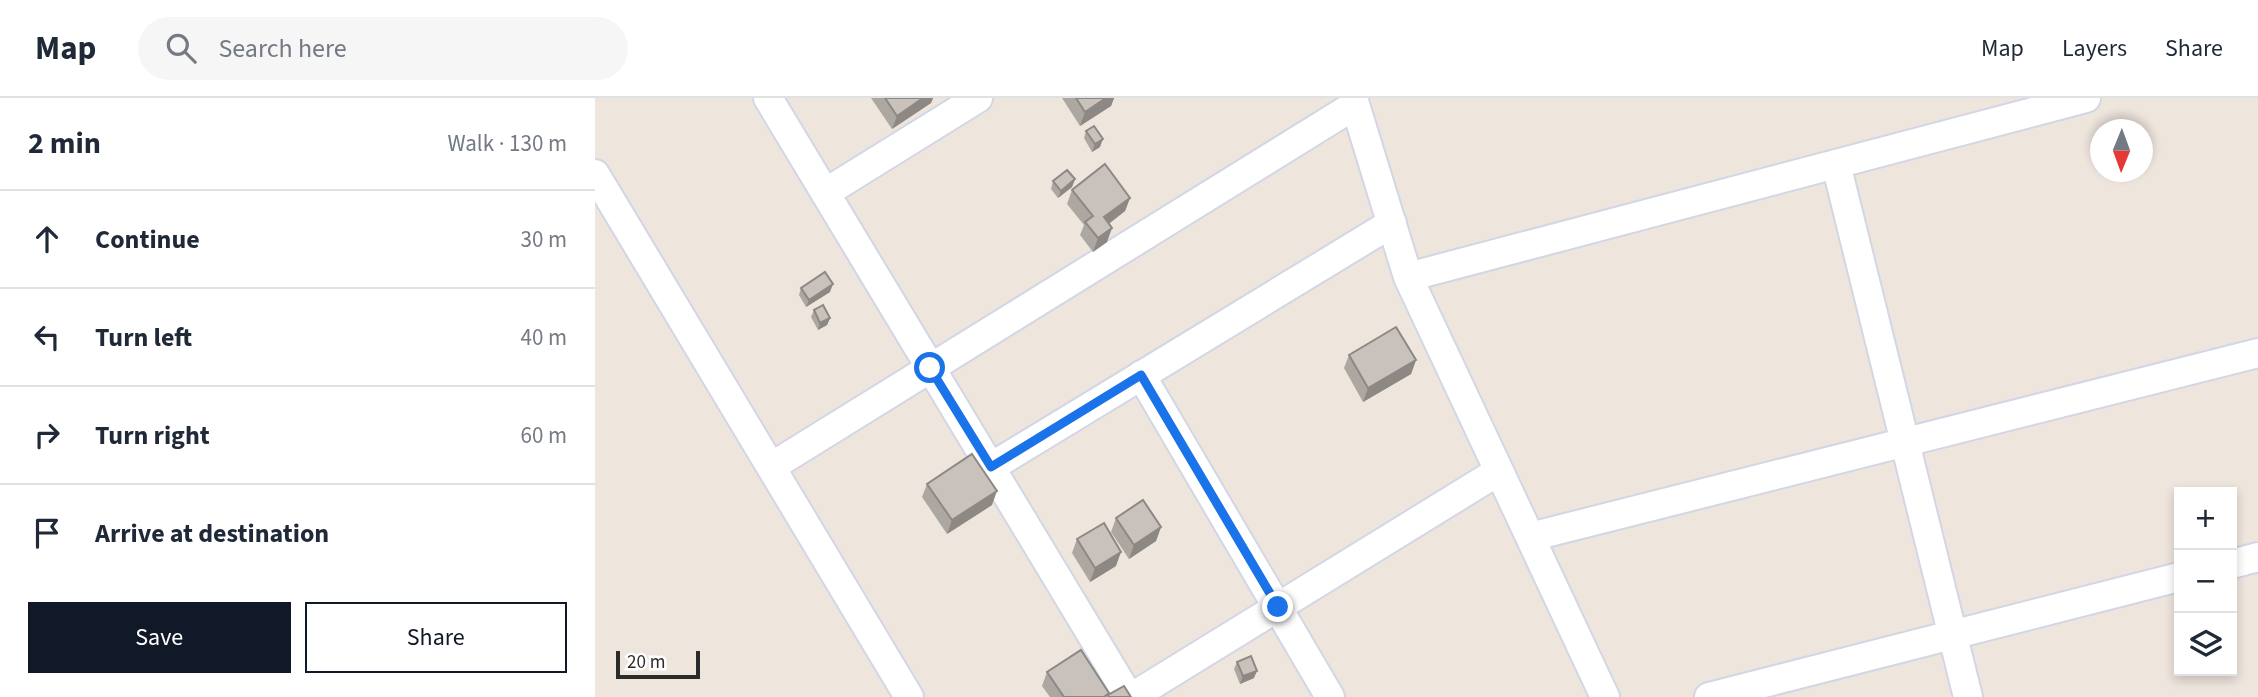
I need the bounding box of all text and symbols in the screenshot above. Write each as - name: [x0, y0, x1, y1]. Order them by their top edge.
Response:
- search box: [138, 17, 628, 80]
- text: Map: [35, 25, 96, 72]
- icon: search: [162, 29, 200, 67]
- text: Search here: [218, 30, 347, 67]
- text: Map: [1981, 31, 2024, 66]
- text: Layers: [2062, 31, 2127, 66]
- text: Share: [2165, 31, 2223, 66]
- north arrow: [2090, 119, 2153, 182]
- text: 2 min: [28, 122, 101, 165]
- text: Walk · 130 m: [448, 127, 567, 160]
- icon: ahead: [28, 220, 66, 258]
- text: Continue: [95, 221, 200, 258]
- text: 30 m: [520, 223, 567, 256]
- icon: left: [28, 318, 66, 356]
- text: Turn left: [95, 319, 192, 356]
- text: 40 m: [520, 321, 567, 354]
- route start: [914, 352, 945, 383]
- icon: right: [28, 416, 66, 454]
- text: Turn right: [95, 417, 210, 454]
- text: 60 m: [520, 419, 567, 452]
- map controls: [2174, 487, 2237, 676]
- button: +: [2174, 487, 2237, 550]
- icon: arrive: [28, 514, 66, 552]
- text: Arrive at destination: [95, 515, 329, 552]
- button: −: [2174, 550, 2237, 613]
- route end: [1262, 591, 1293, 622]
- button: Save: [28, 602, 291, 673]
- button: Share: [305, 602, 567, 673]
- button: layers: [2174, 613, 2237, 676]
- scale bar: [616, 648, 700, 680]
- text: 20 m: [627, 649, 665, 676]

